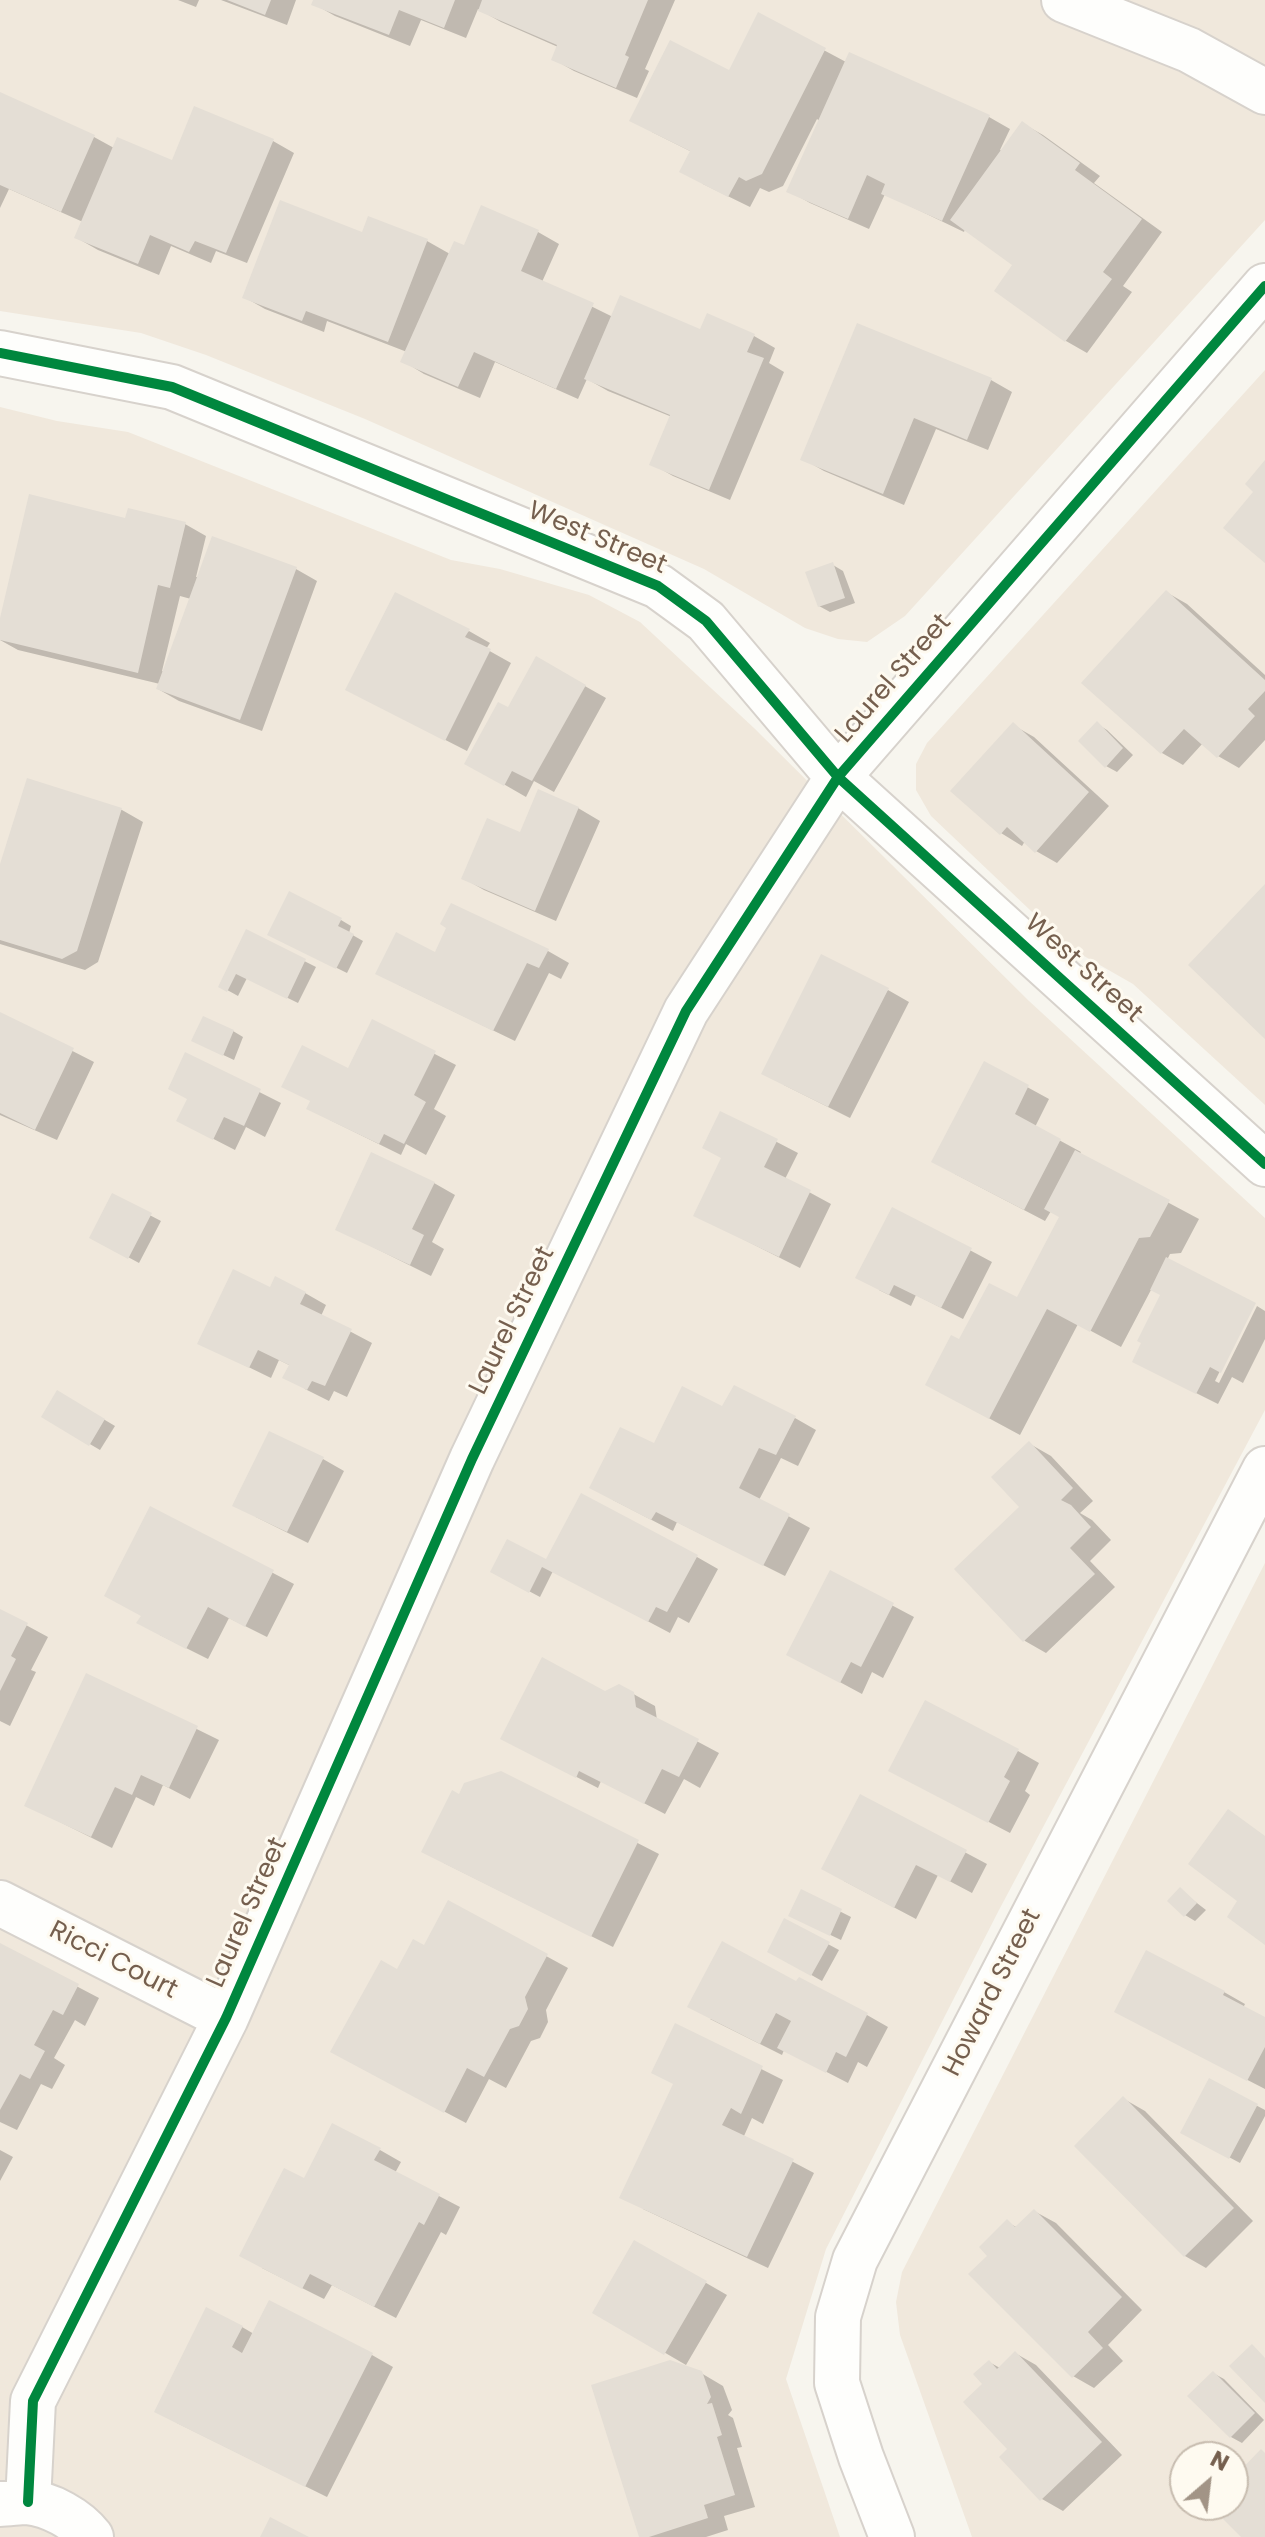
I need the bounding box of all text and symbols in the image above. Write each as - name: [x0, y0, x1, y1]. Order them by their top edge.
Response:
- street label: West Street: [523, 496, 671, 582]
- street label: Laurel Street: [830, 608, 958, 750]
- street label: West Street: [1018, 908, 1148, 1030]
- street label: Laurel Street: [464, 1242, 562, 1400]
- street label: Laurel Street: [201, 1833, 295, 1993]
- street label: Howard Street: [937, 1904, 1049, 2082]
- street label: Ricci Court: [44, 1915, 182, 2007]
- north arrow: [1169, 2441, 1249, 2521]
- text: N: [1205, 2444, 1234, 2479]

